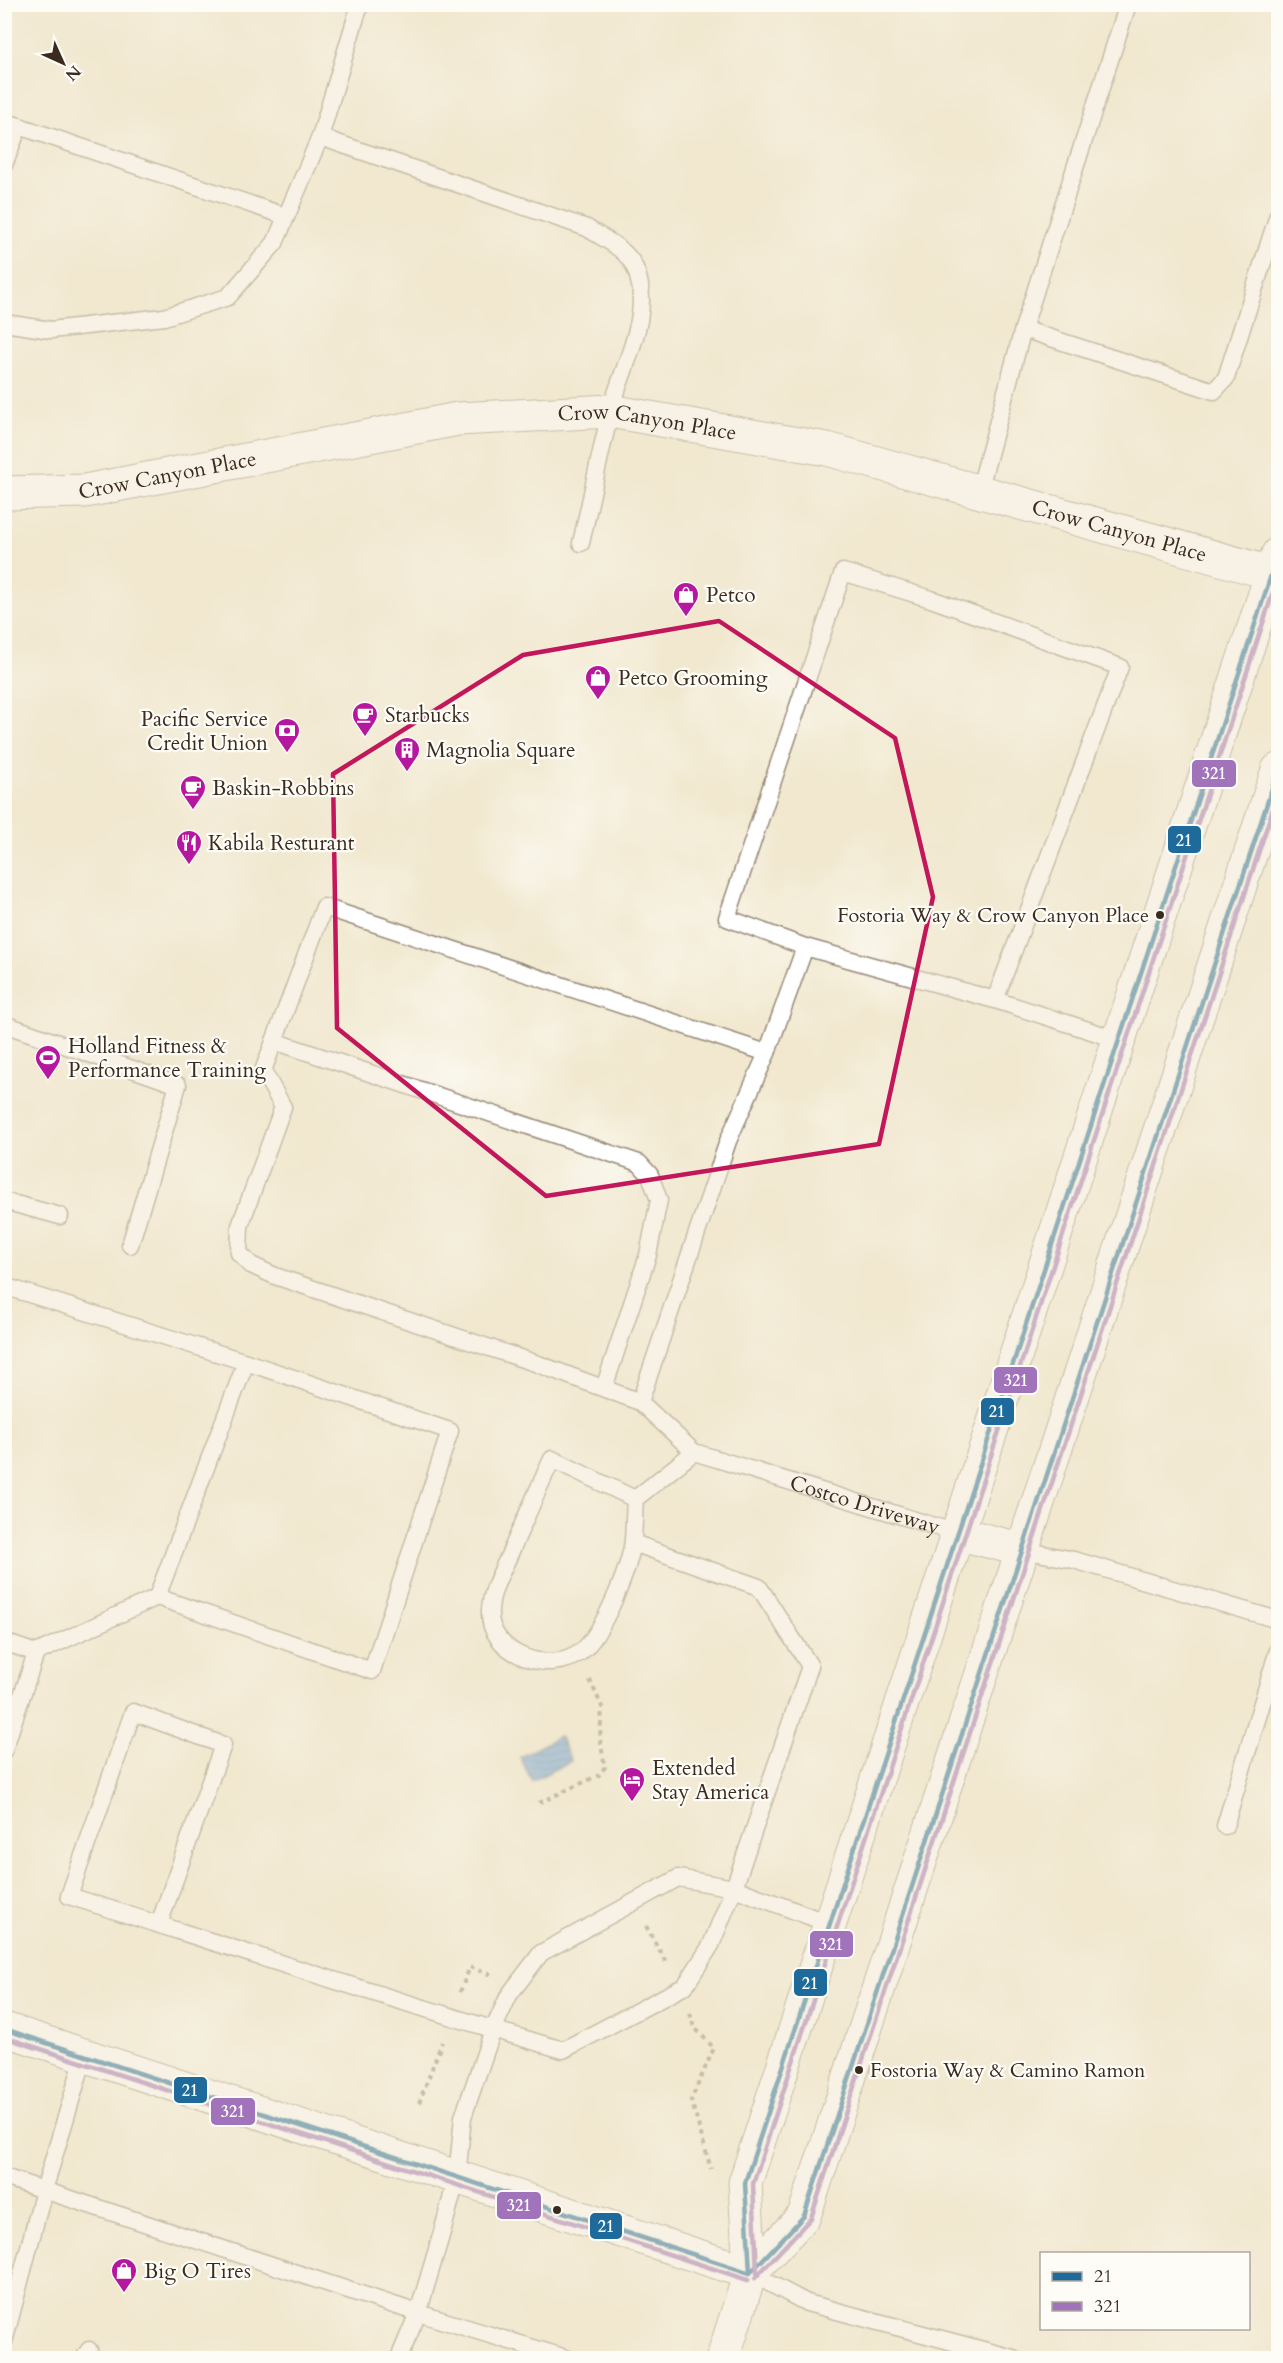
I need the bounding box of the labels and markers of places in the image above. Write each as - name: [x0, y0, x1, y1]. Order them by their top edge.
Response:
- shop icon: Petco: [671, 580, 701, 618]
- place label: Petco: [706, 581, 756, 610]
- shop icon: Petco Grooming: [583, 663, 613, 701]
- place label: Petco Grooming: [618, 664, 768, 693]
- cafe icon: Starbucks: [350, 700, 380, 738]
- place label: Starbucks: [385, 701, 470, 730]
- place label: Pacific Service Credit Union: [141, 705, 268, 758]
- bank icon: Pacific Service Credit Union: [272, 716, 302, 754]
- building icon: Magnolia Square: [392, 735, 422, 773]
- place label: Magnolia Square: [426, 736, 575, 765]
- cafe icon: Baskin-Robbins: [178, 773, 208, 811]
- place label: Baskin-Robbins: [212, 774, 354, 803]
- restaurant icon: Kabila Resturant: [174, 828, 204, 866]
- place label: Kabila Resturant: [208, 829, 355, 858]
- place label: Fostoria Way & Crow Canyon Place: [837, 902, 1149, 929]
- marker: Fostoria Way & Crow Canyon Place: [1154, 909, 1166, 921]
- place label: Holland Fitness & Performance Training: [68, 1032, 266, 1085]
- sports icon: Holland Fitness & Performance Training: [33, 1043, 63, 1081]
- place label: Extended Stay America: [652, 1754, 769, 1807]
- hotel icon: Extended Stay America: [617, 1765, 647, 1803]
- place label: Fostoria Way & Camino Ramon: [870, 2057, 1146, 2084]
- marker: Fostoria Way & Camino Ramon: [853, 2064, 865, 2076]
- unlabelled marker: [551, 2204, 563, 2216]
- shop icon: Big O Tires: [109, 2256, 139, 2294]
- place label: Big O Tires: [144, 2257, 251, 2286]

